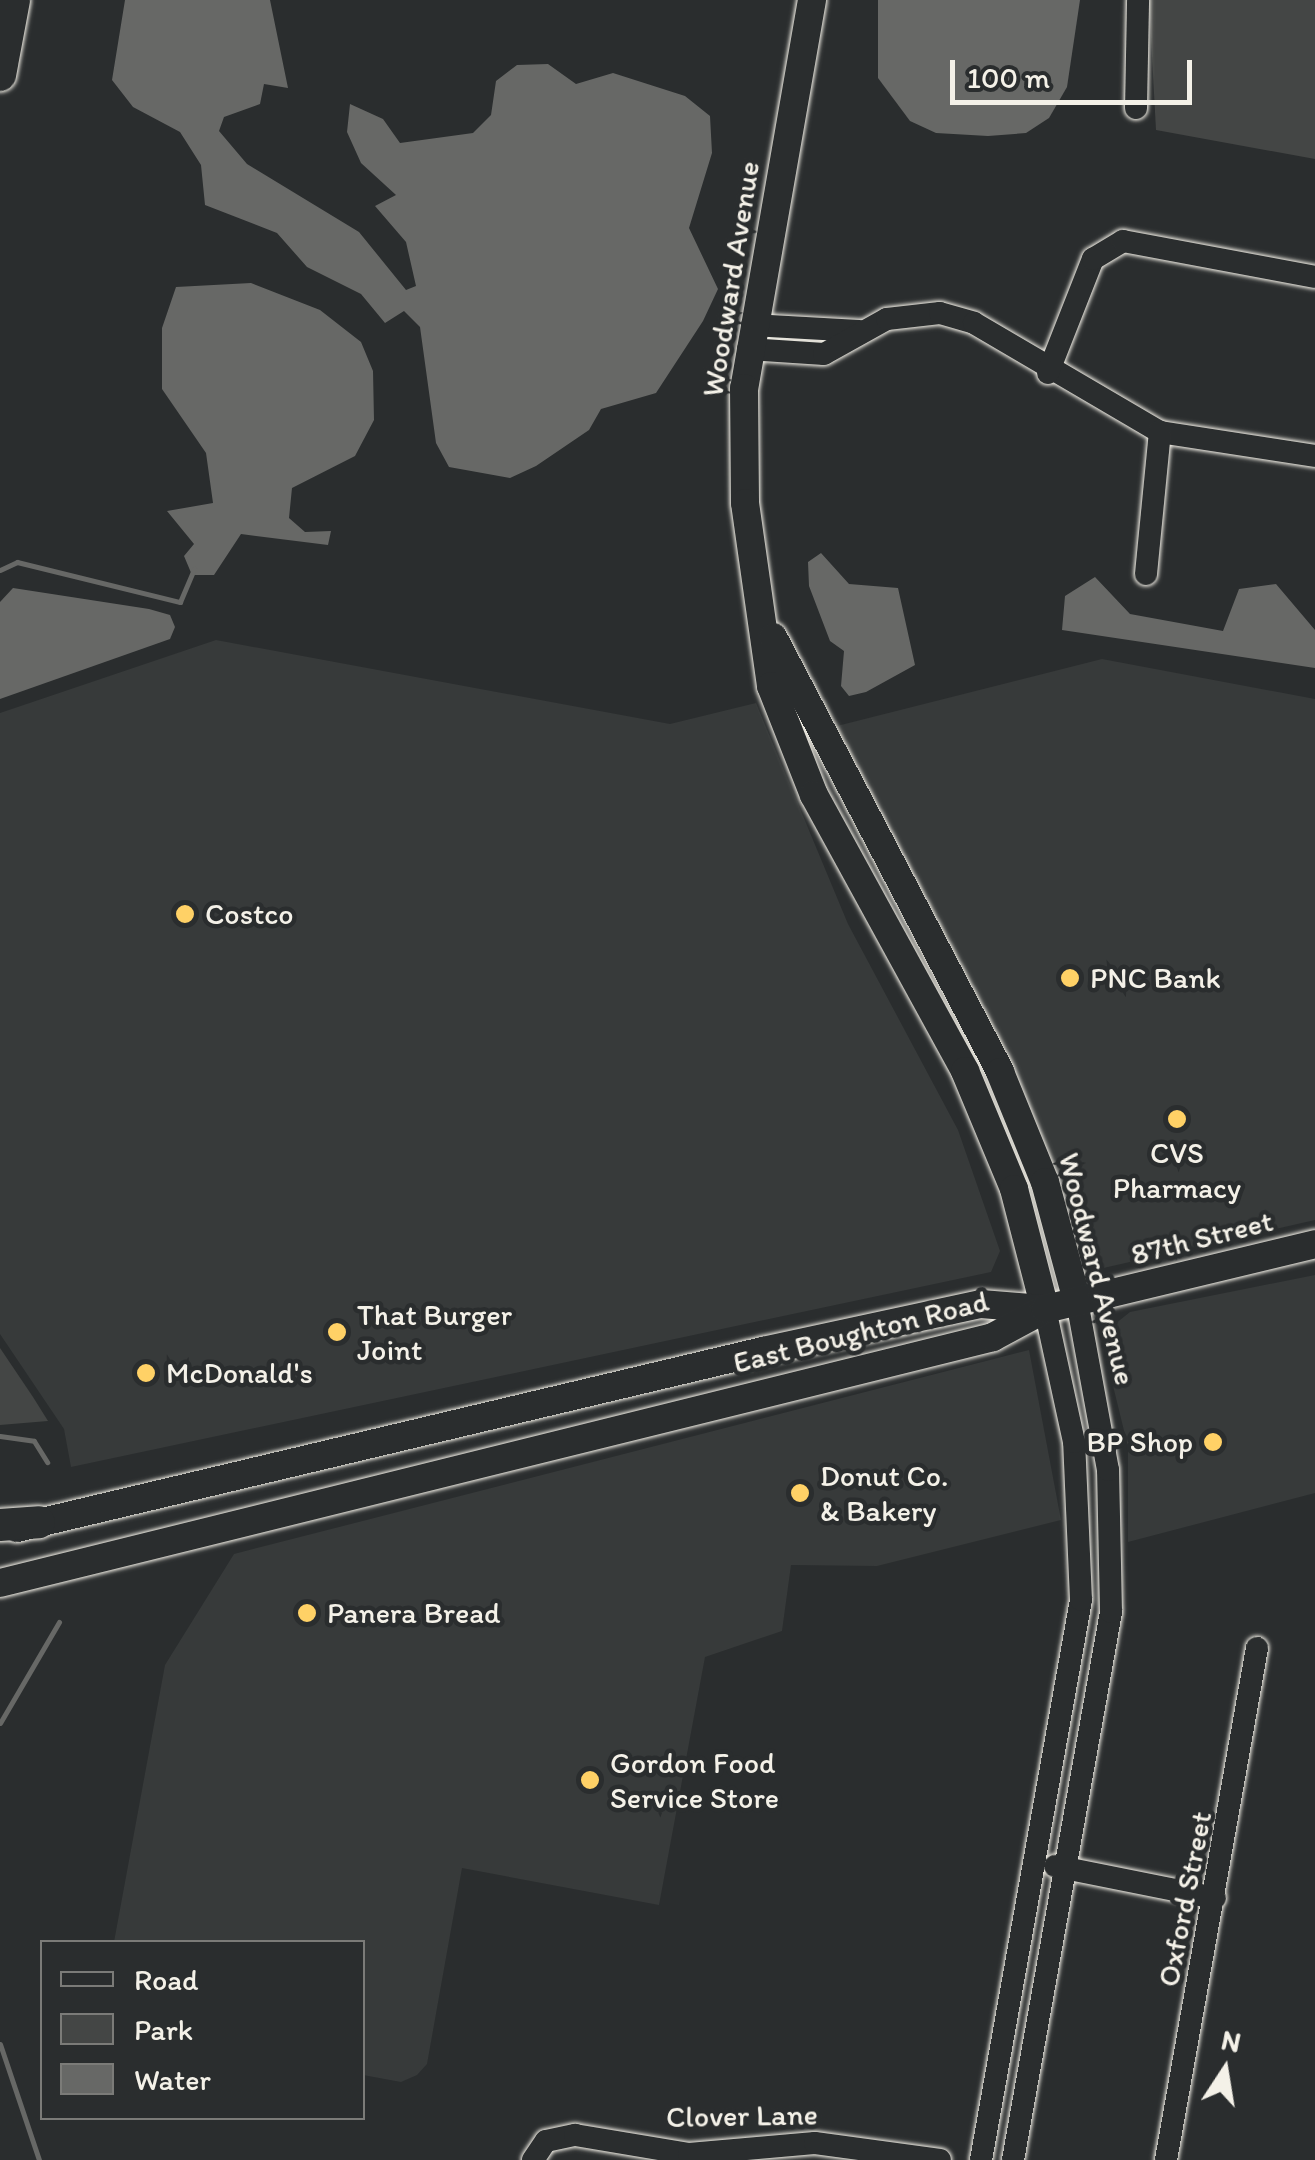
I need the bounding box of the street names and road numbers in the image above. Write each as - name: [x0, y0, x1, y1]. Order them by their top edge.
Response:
- street label: Woodward Avenue: [695, 159, 767, 399]
- street label: Woodward Avenue: [1051, 1150, 1143, 1388]
- street label: 87th Street: [1128, 1203, 1276, 1273]
- street label: East Boughton Road: [730, 1283, 992, 1381]
- street label: Oxford Street: [1150, 1808, 1220, 1990]
- street label: Clover Lane: [666, 2097, 818, 2135]

